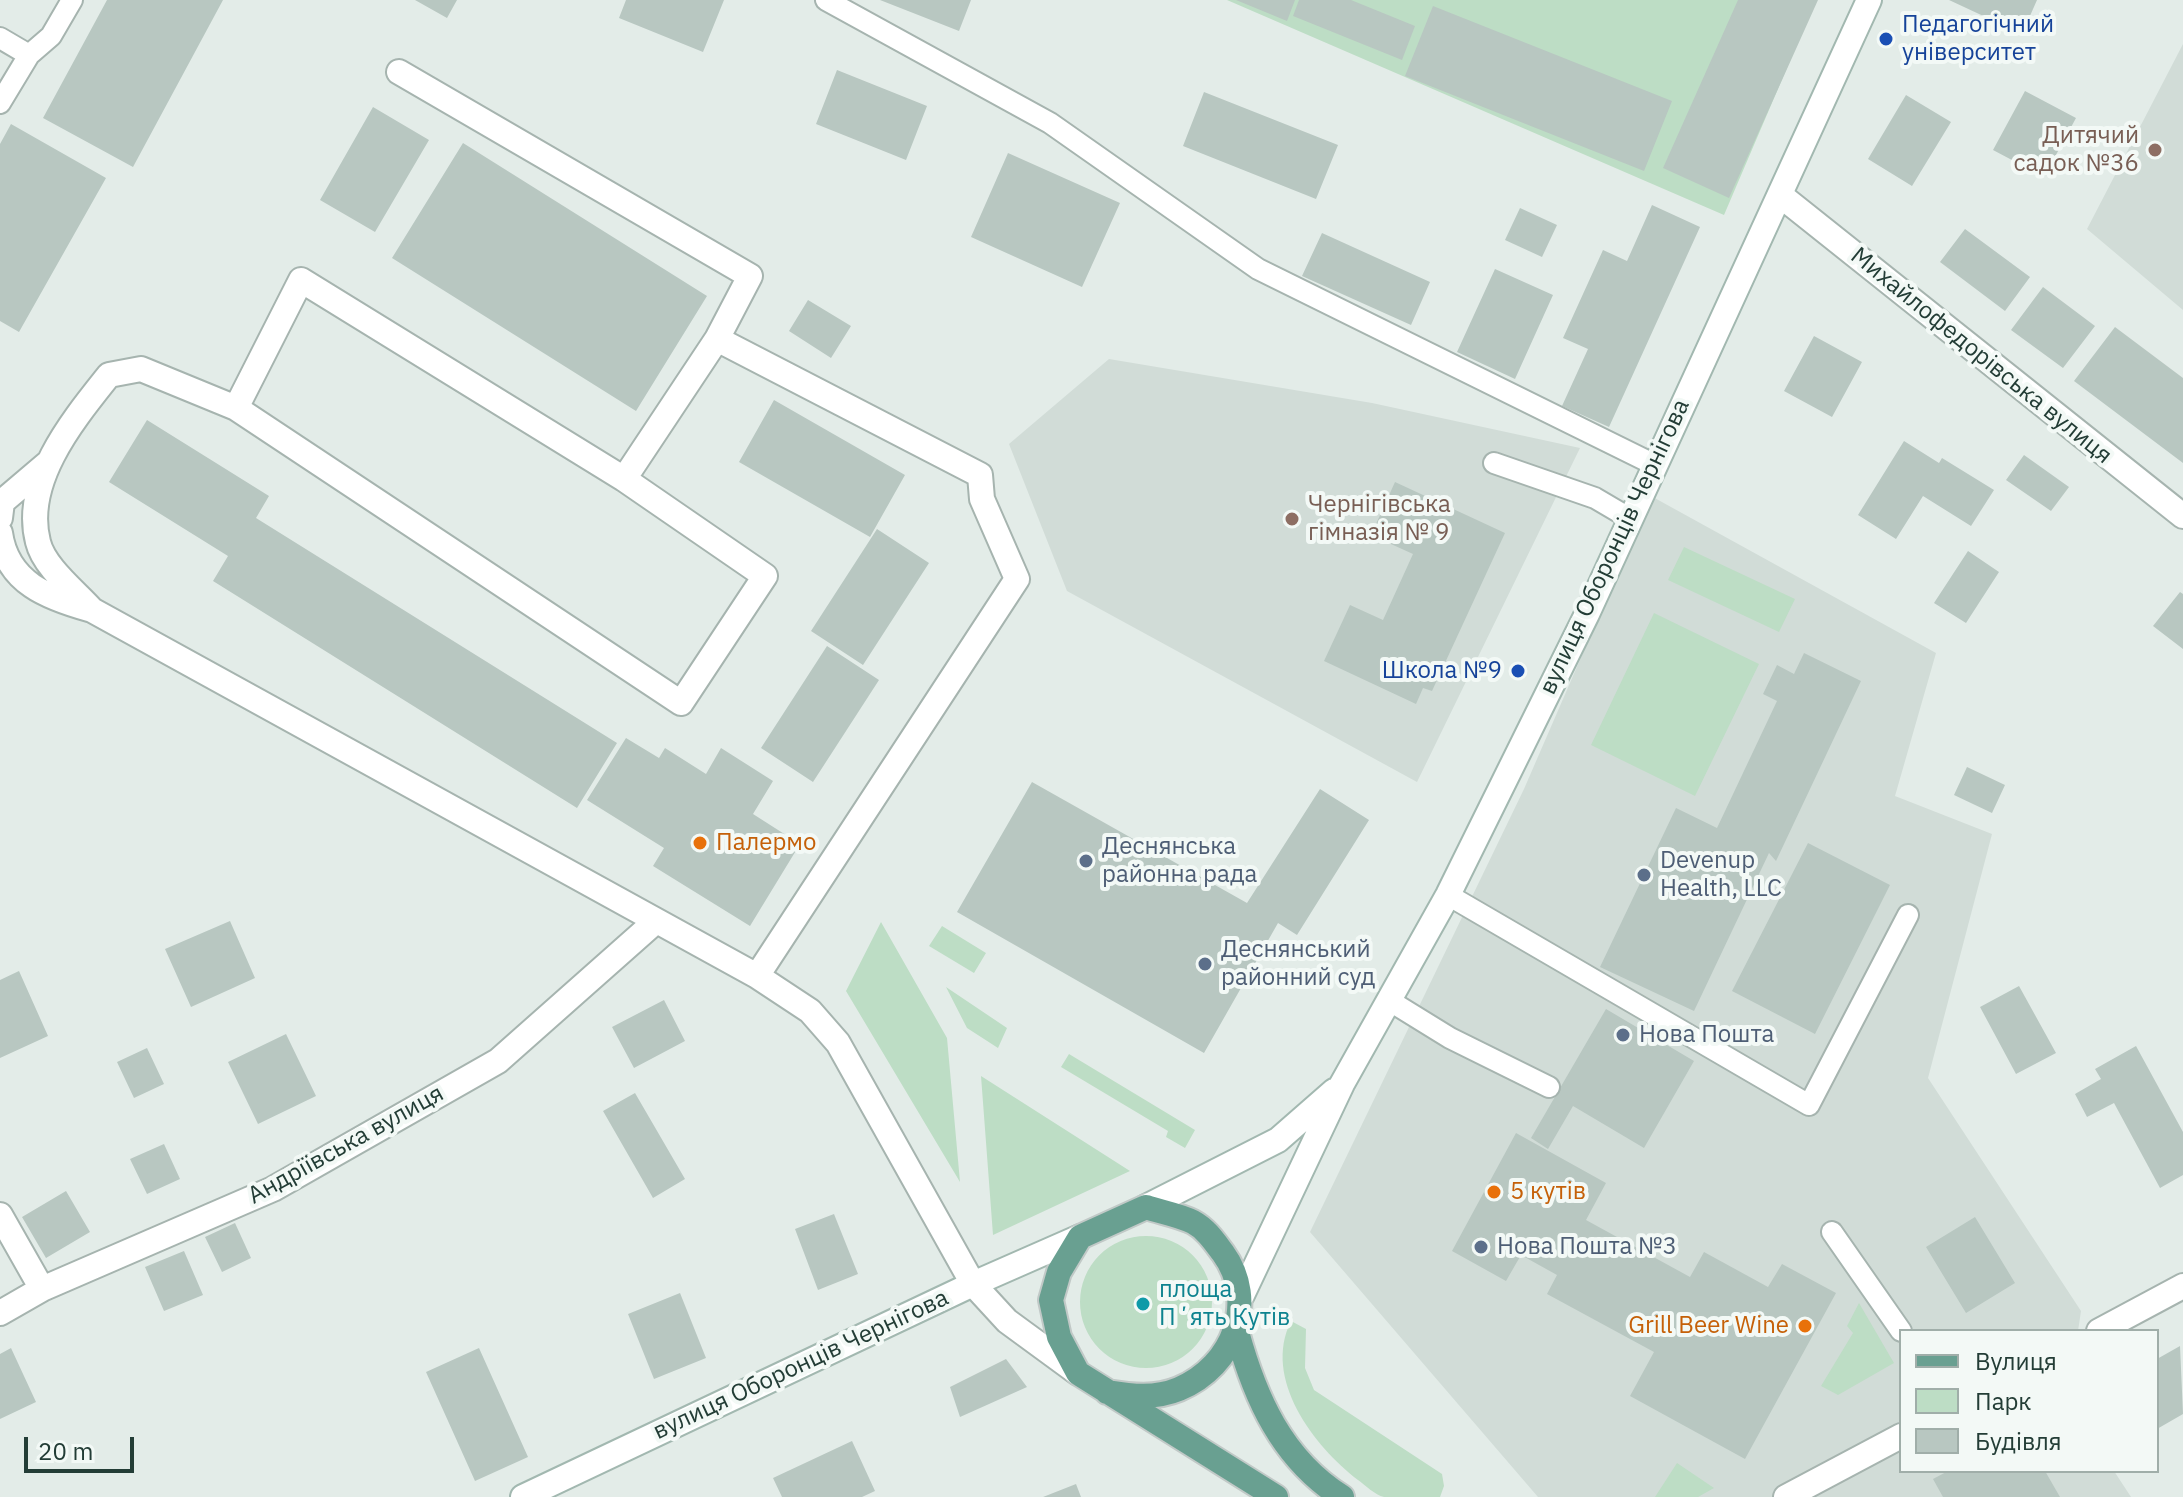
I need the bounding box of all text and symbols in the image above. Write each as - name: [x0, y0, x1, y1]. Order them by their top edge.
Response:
- place label: Педагогічний університет: [1902, 11, 2054, 67]
- marker: Педагогічний університет: [1877, 30, 1895, 48]
- place label: Дитячий садок №36: [2013, 122, 2139, 178]
- marker: Дитячий садок №36: [2146, 141, 2164, 159]
- street label: Михайлофедорівська вулиця: [1845, 242, 2117, 470]
- street label: вулиця Оборонців Чернігова: [1534, 395, 1696, 699]
- place label: Чернігівська гімназія № 9: [1308, 491, 1451, 547]
- marker: Чернігівська гімназія № 9: [1283, 510, 1301, 528]
- place label: Школа №9: [1382, 657, 1502, 685]
- marker: Школа №9: [1509, 662, 1527, 680]
- place label: Палермо: [716, 829, 816, 857]
- place label: Деснянська районна рада: [1102, 833, 1257, 889]
- marker: Палермо: [691, 834, 709, 852]
- place label: Devenup Health, LLC: [1660, 847, 1782, 903]
- marker: Деснянська районна рада: [1077, 852, 1095, 870]
- marker: Devenup Health, LLC: [1635, 866, 1653, 884]
- place label: Деснянський районний суд: [1221, 936, 1375, 992]
- marker: Деснянський районний суд: [1196, 955, 1214, 973]
- place label: Нова Пошта: [1639, 1021, 1774, 1049]
- marker: Нова Пошта: [1614, 1026, 1632, 1044]
- street label: Андріївська вулиця: [243, 1079, 449, 1211]
- place label: 5 кутів: [1510, 1178, 1586, 1206]
- marker: 5 кутів: [1485, 1183, 1503, 1201]
- place label: Нова Пошта №3: [1497, 1233, 1677, 1261]
- marker: Нова Пошта №3: [1472, 1238, 1490, 1256]
- place label: площа Пʼять Кутів: [1159, 1276, 1290, 1332]
- street label: вулиця Оборонців Чернігова: [649, 1284, 953, 1446]
- marker: площа Пʼять Кутів: [1134, 1295, 1152, 1313]
- place label: Grill Beer Wine: [1628, 1312, 1789, 1340]
- marker: Grill Beer Wine: [1796, 1317, 1814, 1335]
- legend: [1899, 1329, 2159, 1473]
- text: Вулиця: [1975, 1345, 2057, 1377]
- text: Парк: [1975, 1385, 2032, 1417]
- scale bar: [28, 1421, 138, 1471]
- text: Будівля: [1975, 1425, 2062, 1457]
- text: 20 m: [38, 1435, 93, 1467]

